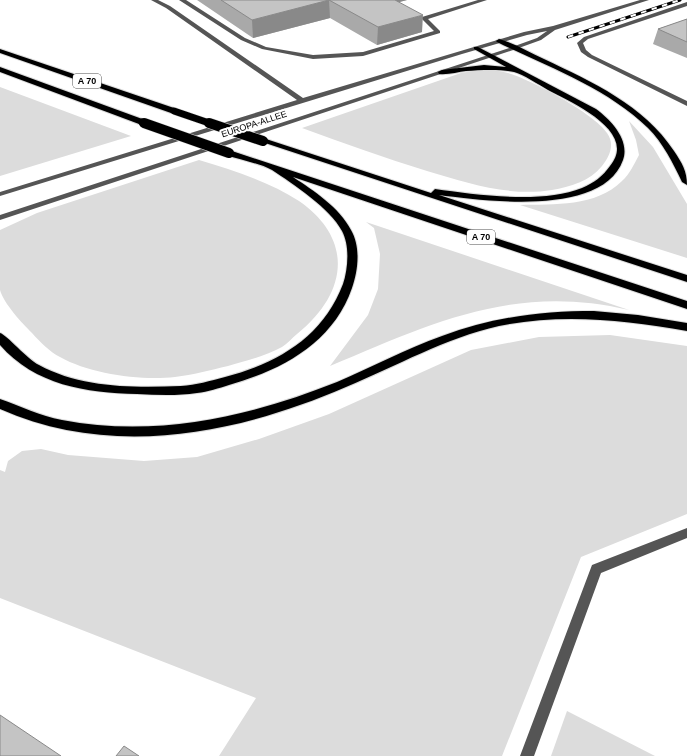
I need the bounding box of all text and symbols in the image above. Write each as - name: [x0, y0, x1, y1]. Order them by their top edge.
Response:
- road number: A 70: [73, 74, 101, 88]
- street label: EUROPA-ALLEE: [220, 109, 288, 139]
- road number: A 70: [467, 230, 495, 244]

